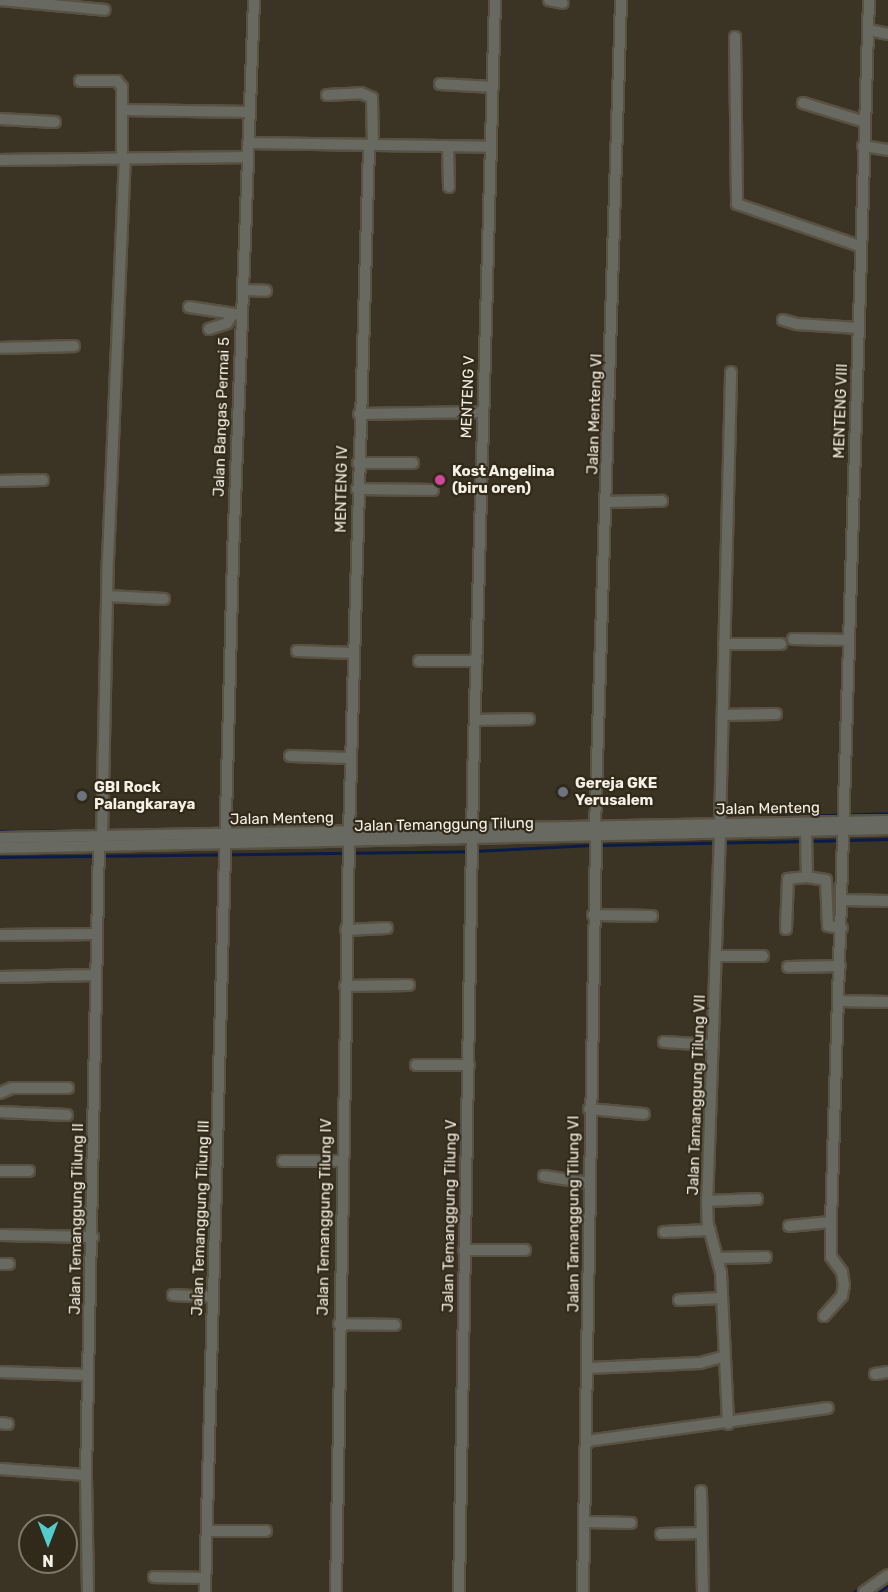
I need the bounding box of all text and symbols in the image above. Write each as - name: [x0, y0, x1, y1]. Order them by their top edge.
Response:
- street label: Jalan Bangas Permai 5: [210, 337, 234, 497]
- street label: Jalan Menteng VI: [584, 353, 606, 475]
- street label: MENTENG V: [458, 355, 478, 439]
- street label: MENTENG VIII: [830, 363, 852, 459]
- street label: MENTENG IV: [332, 445, 352, 533]
- place label: Kost Angelina (biru oren): [452, 462, 555, 497]
- marker: Kost Angelina (biru oren): [433, 473, 447, 487]
- place label: Gereja GKE Yerusalem: [575, 774, 657, 809]
- place label: GBI Rock Palangkaraya: [94, 778, 195, 813]
- marker: Gereja GKE Yerusalem: [556, 785, 570, 799]
- marker: GBI Rock Palangkaraya: [75, 789, 89, 803]
- street label: Jalan Menteng: [716, 799, 820, 819]
- street label: Jalan Menteng: [230, 809, 334, 829]
- street label: Jalan Temanggung Tilung: [354, 814, 534, 836]
- street label: Jalan Tamanggung Tilung VII: [684, 994, 710, 1196]
- street label: Jalan Tamanggung Tilung VI: [565, 1115, 583, 1313]
- street label: Jalan Temanggung Tilung IV: [314, 1118, 336, 1316]
- street label: Jalan Temanggung Tilung V: [439, 1119, 461, 1313]
- street label: Jalan Temanggung Tilung III: [189, 1120, 213, 1316]
- street label: Jalan Temanggung Tilung II: [66, 1123, 88, 1315]
- north arrow: [18, 1514, 78, 1574]
- text: N: [42, 1551, 54, 1570]

